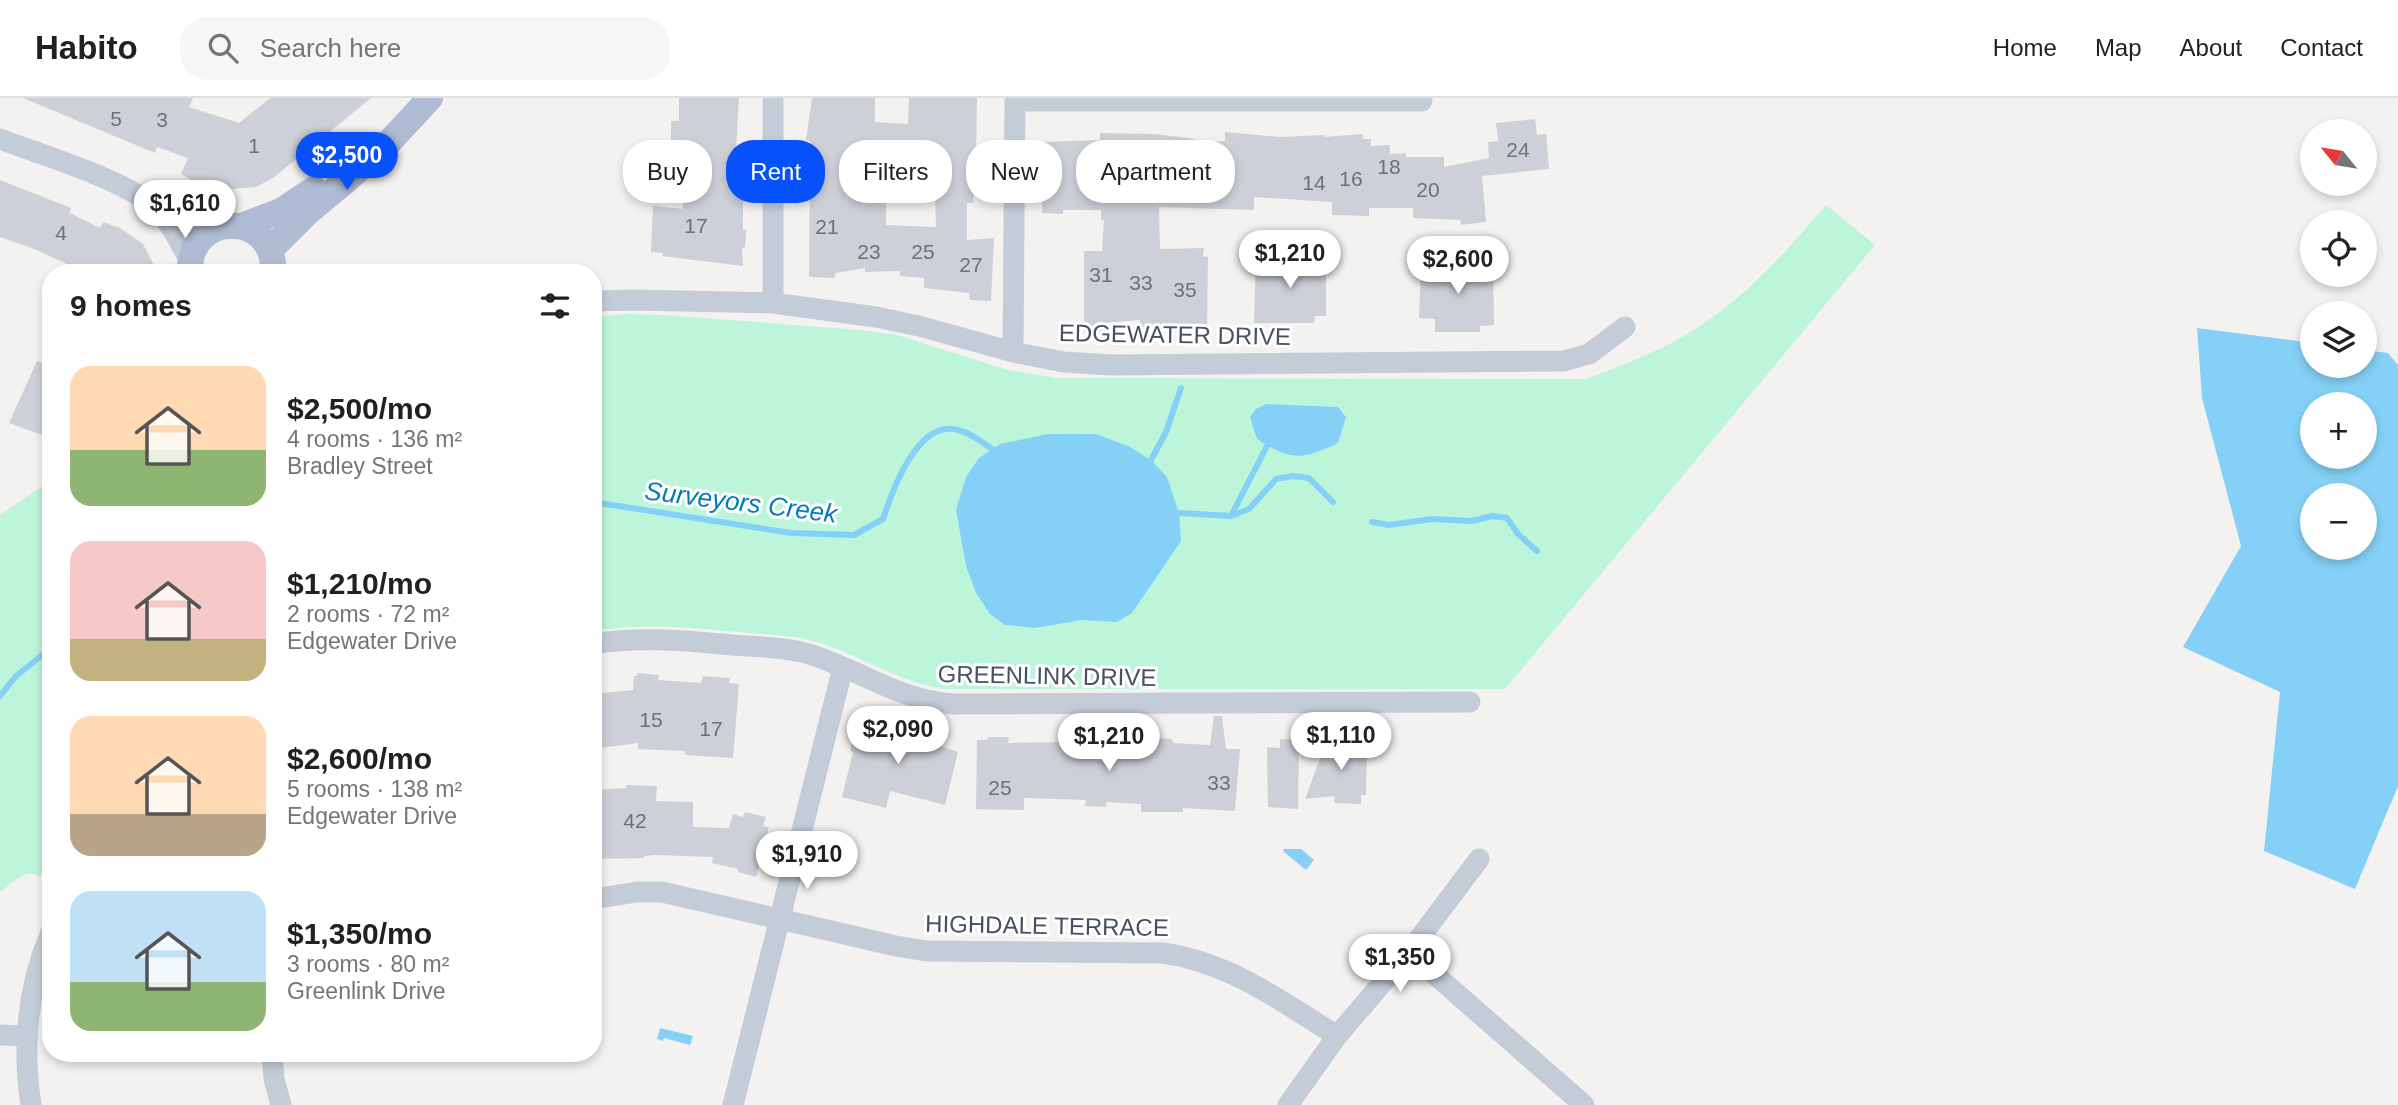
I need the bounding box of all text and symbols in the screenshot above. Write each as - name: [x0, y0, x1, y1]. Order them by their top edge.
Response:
- search box: [180, 17, 670, 80]
- text: Habito: [35, 29, 138, 66]
- icon: search: [204, 29, 242, 67]
- text: Search here: [260, 33, 401, 63]
- text: Home: [1993, 34, 2057, 61]
- text: Map: [2095, 34, 2142, 61]
- text: About: [2180, 34, 2242, 61]
- text: Contact: [2280, 34, 2363, 61]
- house number: 5: [110, 107, 122, 130]
- house number: 3: [156, 108, 168, 131]
- north arrow: [2300, 119, 2376, 196]
- map controls: [2300, 119, 2377, 560]
- pin: $2,500: [290, 132, 404, 192]
- house number: 1: [248, 134, 260, 157]
- house number: 24: [1506, 138, 1530, 161]
- chip: Buy: [623, 140, 712, 203]
- chip: Rent: [726, 140, 825, 203]
- chip: Filters: [839, 140, 952, 203]
- chip: New: [966, 140, 1062, 203]
- chip: Apartment: [1076, 140, 1235, 203]
- text: $2,500: [312, 142, 382, 168]
- house number: 18: [1377, 155, 1401, 178]
- house number: 16: [1339, 167, 1363, 190]
- house number: 14: [1302, 171, 1326, 194]
- house number: 20: [1416, 178, 1440, 201]
- pin: $1,610: [128, 180, 242, 240]
- text: $1,610: [150, 190, 220, 216]
- button: locate: [2300, 210, 2377, 287]
- house number: 17: [684, 214, 708, 237]
- house number: 21: [815, 215, 839, 238]
- house number: 4: [55, 221, 67, 244]
- pin: $1,210: [1233, 230, 1347, 290]
- pin: $2,600: [1401, 236, 1515, 296]
- house number: 23: [857, 240, 881, 263]
- house number: 25: [911, 240, 935, 263]
- text: $1,210: [1255, 240, 1325, 266]
- text: $2,600: [1423, 246, 1493, 272]
- house number: 27: [959, 253, 983, 276]
- house number: 31: [1089, 263, 1113, 286]
- house number: 33: [1129, 271, 1153, 294]
- house number: 35: [1173, 278, 1197, 301]
- icon: filters: [536, 287, 574, 325]
- text: 9 homes: [70, 289, 192, 322]
- button: layers: [2300, 301, 2377, 378]
- street label: EDGEWATER DRIVE: [1059, 319, 1291, 350]
- text: $2,500/mo: [287, 392, 432, 425]
- button: +: [2300, 392, 2377, 469]
- icon: home: [126, 394, 210, 478]
- text: 4 rooms · 136 m²: [287, 426, 462, 452]
- text: Bradley Street: [287, 453, 433, 479]
- water label: Surveyors Creek: [643, 475, 841, 529]
- button: −: [2300, 483, 2377, 560]
- text: $1,210/mo: [287, 567, 432, 600]
- icon: home: [126, 569, 210, 653]
- text: 2 rooms · 72 m²: [287, 601, 449, 627]
- text: Edgewater Drive: [287, 628, 457, 654]
- street label: GREENLINK DRIVE: [937, 660, 1157, 691]
- pin: $2,090: [841, 706, 955, 766]
- house number: 15: [639, 708, 663, 731]
- pin: $1,110: [1284, 712, 1398, 772]
- pin: $1,210: [1052, 714, 1166, 773]
- text: $2,090: [863, 716, 933, 742]
- house number: 17: [699, 717, 723, 740]
- text: $1,110: [1306, 722, 1376, 748]
- text: $1,210: [1074, 723, 1144, 749]
- text: $2,600/mo: [287, 742, 432, 775]
- icon: home: [126, 744, 210, 828]
- house number: 33: [1207, 771, 1231, 794]
- text: 5 rooms · 138 m²: [287, 776, 462, 802]
- house number: 25: [988, 776, 1012, 799]
- text: Edgewater Drive: [287, 803, 457, 829]
- house number: 42: [623, 809, 647, 832]
- pin: $1,910: [750, 832, 864, 891]
- text: $1,910: [772, 841, 842, 867]
- street label: HIGHDALE TERRACE: [925, 910, 1169, 941]
- text: $1,350/mo: [287, 917, 432, 950]
- icon: home: [126, 919, 210, 1003]
- pin: $1,350: [1343, 934, 1457, 994]
- text: $1,350: [1365, 944, 1435, 970]
- text: 3 rooms · 80 m²: [287, 951, 449, 977]
- text: Greenlink Drive: [287, 978, 446, 1004]

